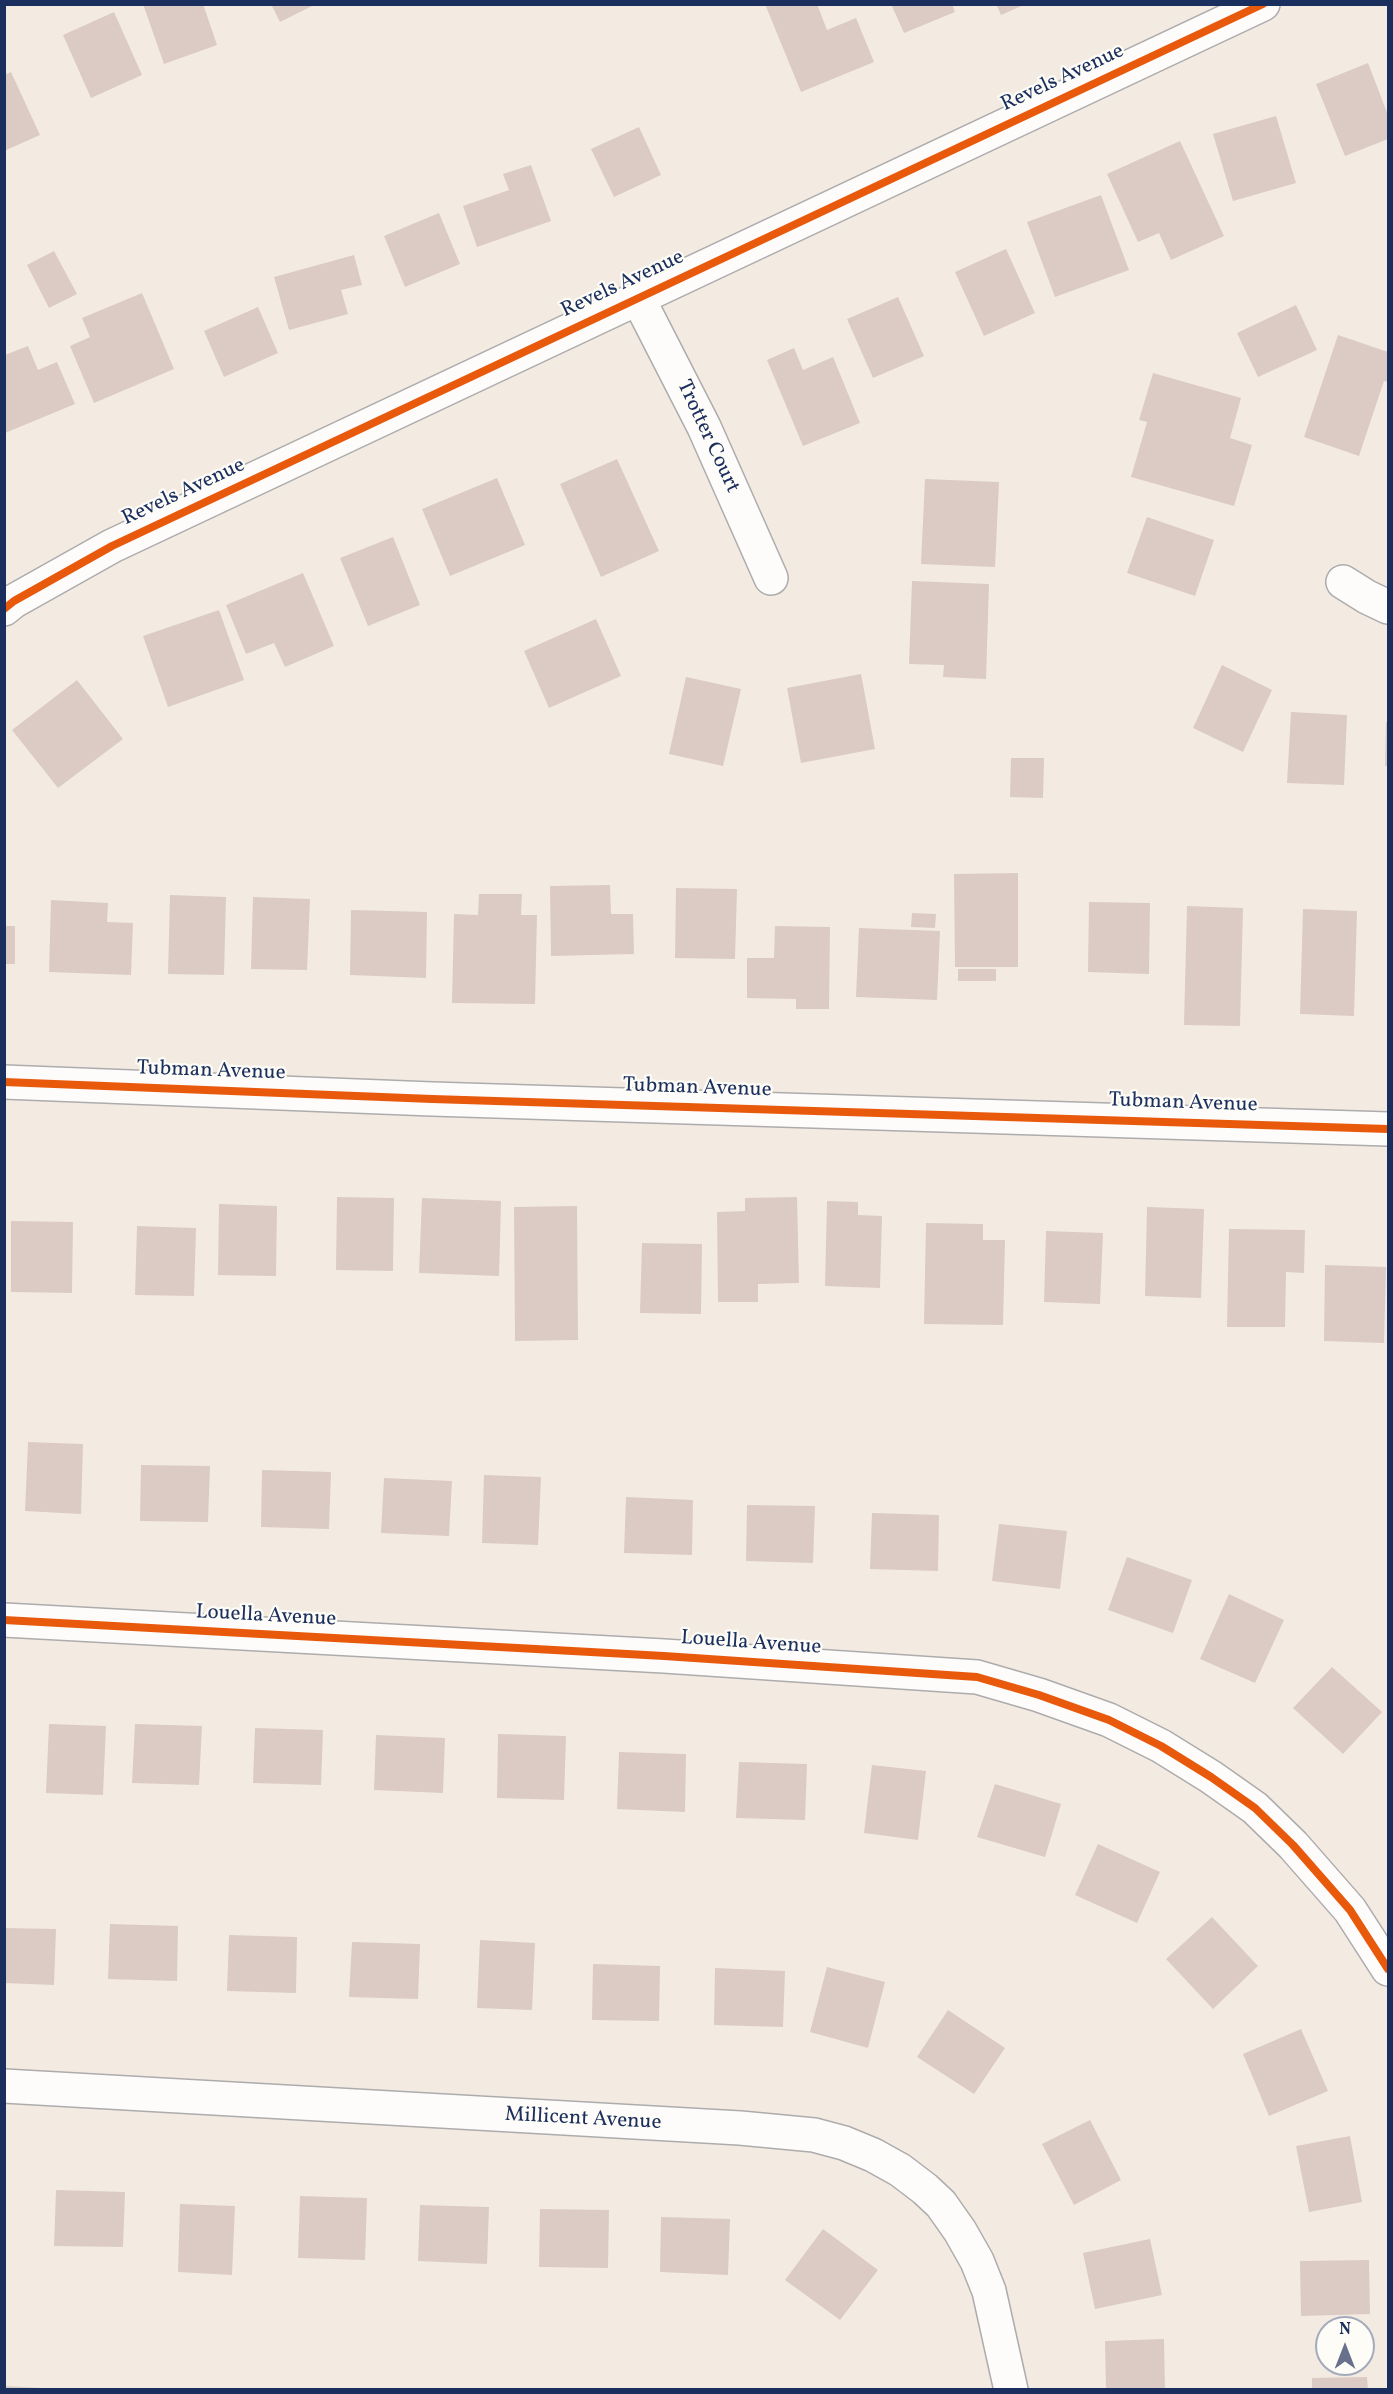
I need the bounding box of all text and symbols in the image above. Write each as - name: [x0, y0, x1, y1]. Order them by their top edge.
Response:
- street label: Revels Avenue: [998, 40, 1128, 118]
- street label: Revels Avenue: [558, 246, 688, 324]
- street label: Trotter Court: [670, 377, 744, 497]
- street label: Revels Avenue: [119, 454, 249, 532]
- street label: Tubman Avenue: [136, 1057, 286, 1087]
- street label: Tubman Avenue: [622, 1074, 772, 1104]
- street label: Tubman Avenue: [1108, 1089, 1258, 1119]
- street label: Louella Avenue: [195, 1601, 337, 1633]
- street label: Louella Avenue: [680, 1627, 822, 1661]
- street label: Millicent Avenue: [504, 2103, 662, 2137]
- north arrow: [1315, 2316, 1375, 2376]
- text: N: [1339, 2319, 1351, 2341]

